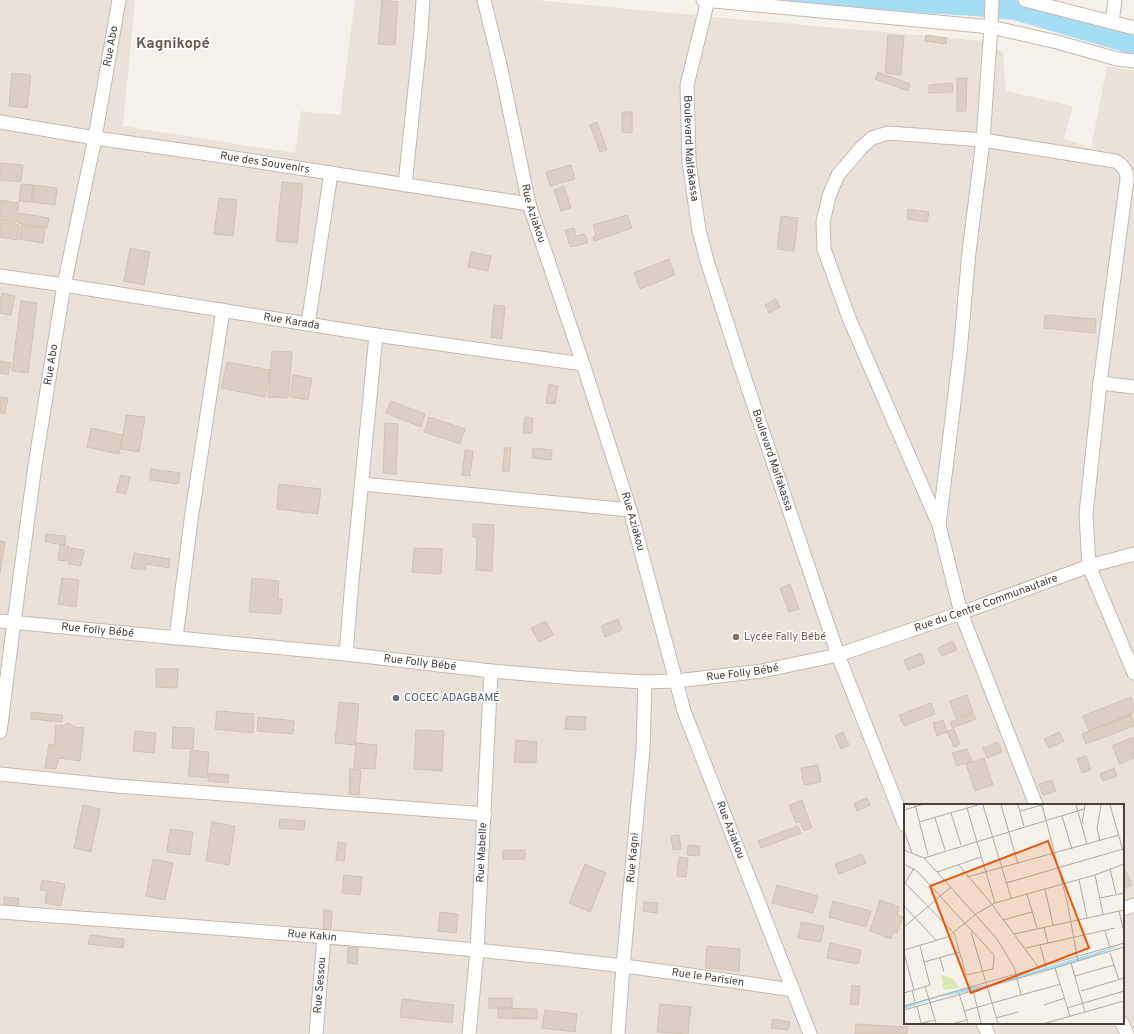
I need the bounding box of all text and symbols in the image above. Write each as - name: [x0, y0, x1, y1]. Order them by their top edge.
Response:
- street label: Rue Abo: [101, 25, 121, 68]
- district label: Kagnikopé: [136, 35, 210, 54]
- street label: Boulevard Malfakassa: [680, 95, 702, 202]
- street label: Rue des Souvenirs: [219, 149, 311, 177]
- street label: Rue Aziakou: [518, 183, 549, 245]
- street label: Rue Karada: [262, 310, 321, 333]
- street label: Rue Abo: [41, 343, 61, 386]
- street label: Boulevard Malfakassa: [749, 408, 796, 513]
- street label: Rue Aziakou: [618, 490, 648, 553]
- street label: Rue du Centre Communautaire: [912, 571, 1060, 635]
- street label: Rue Folly Bébé: [61, 620, 135, 641]
- place label: Lycée Fally Bébé: [744, 630, 826, 644]
- marker: Lycée Fally Bébé: [731, 632, 741, 642]
- street label: Rue Folly Bébé: [383, 651, 457, 674]
- street label: Rue Folly Bébé: [706, 661, 780, 684]
- place label: COCEC ADAGBAMÉ: [404, 690, 500, 705]
- marker: COCEC ADAGBAMÉ: [391, 693, 401, 703]
- street label: Rue Aziakou: [713, 799, 748, 861]
- inset map: [904, 804, 1124, 1024]
- street label: Rue Mabelle: [473, 822, 490, 883]
- street label: Rue Kagni: [624, 832, 642, 883]
- street label: Rue Kakin: [287, 927, 337, 945]
- street label: Rue Sessou: [311, 956, 329, 1014]
- street label: Rue le Parisien: [671, 965, 745, 990]

